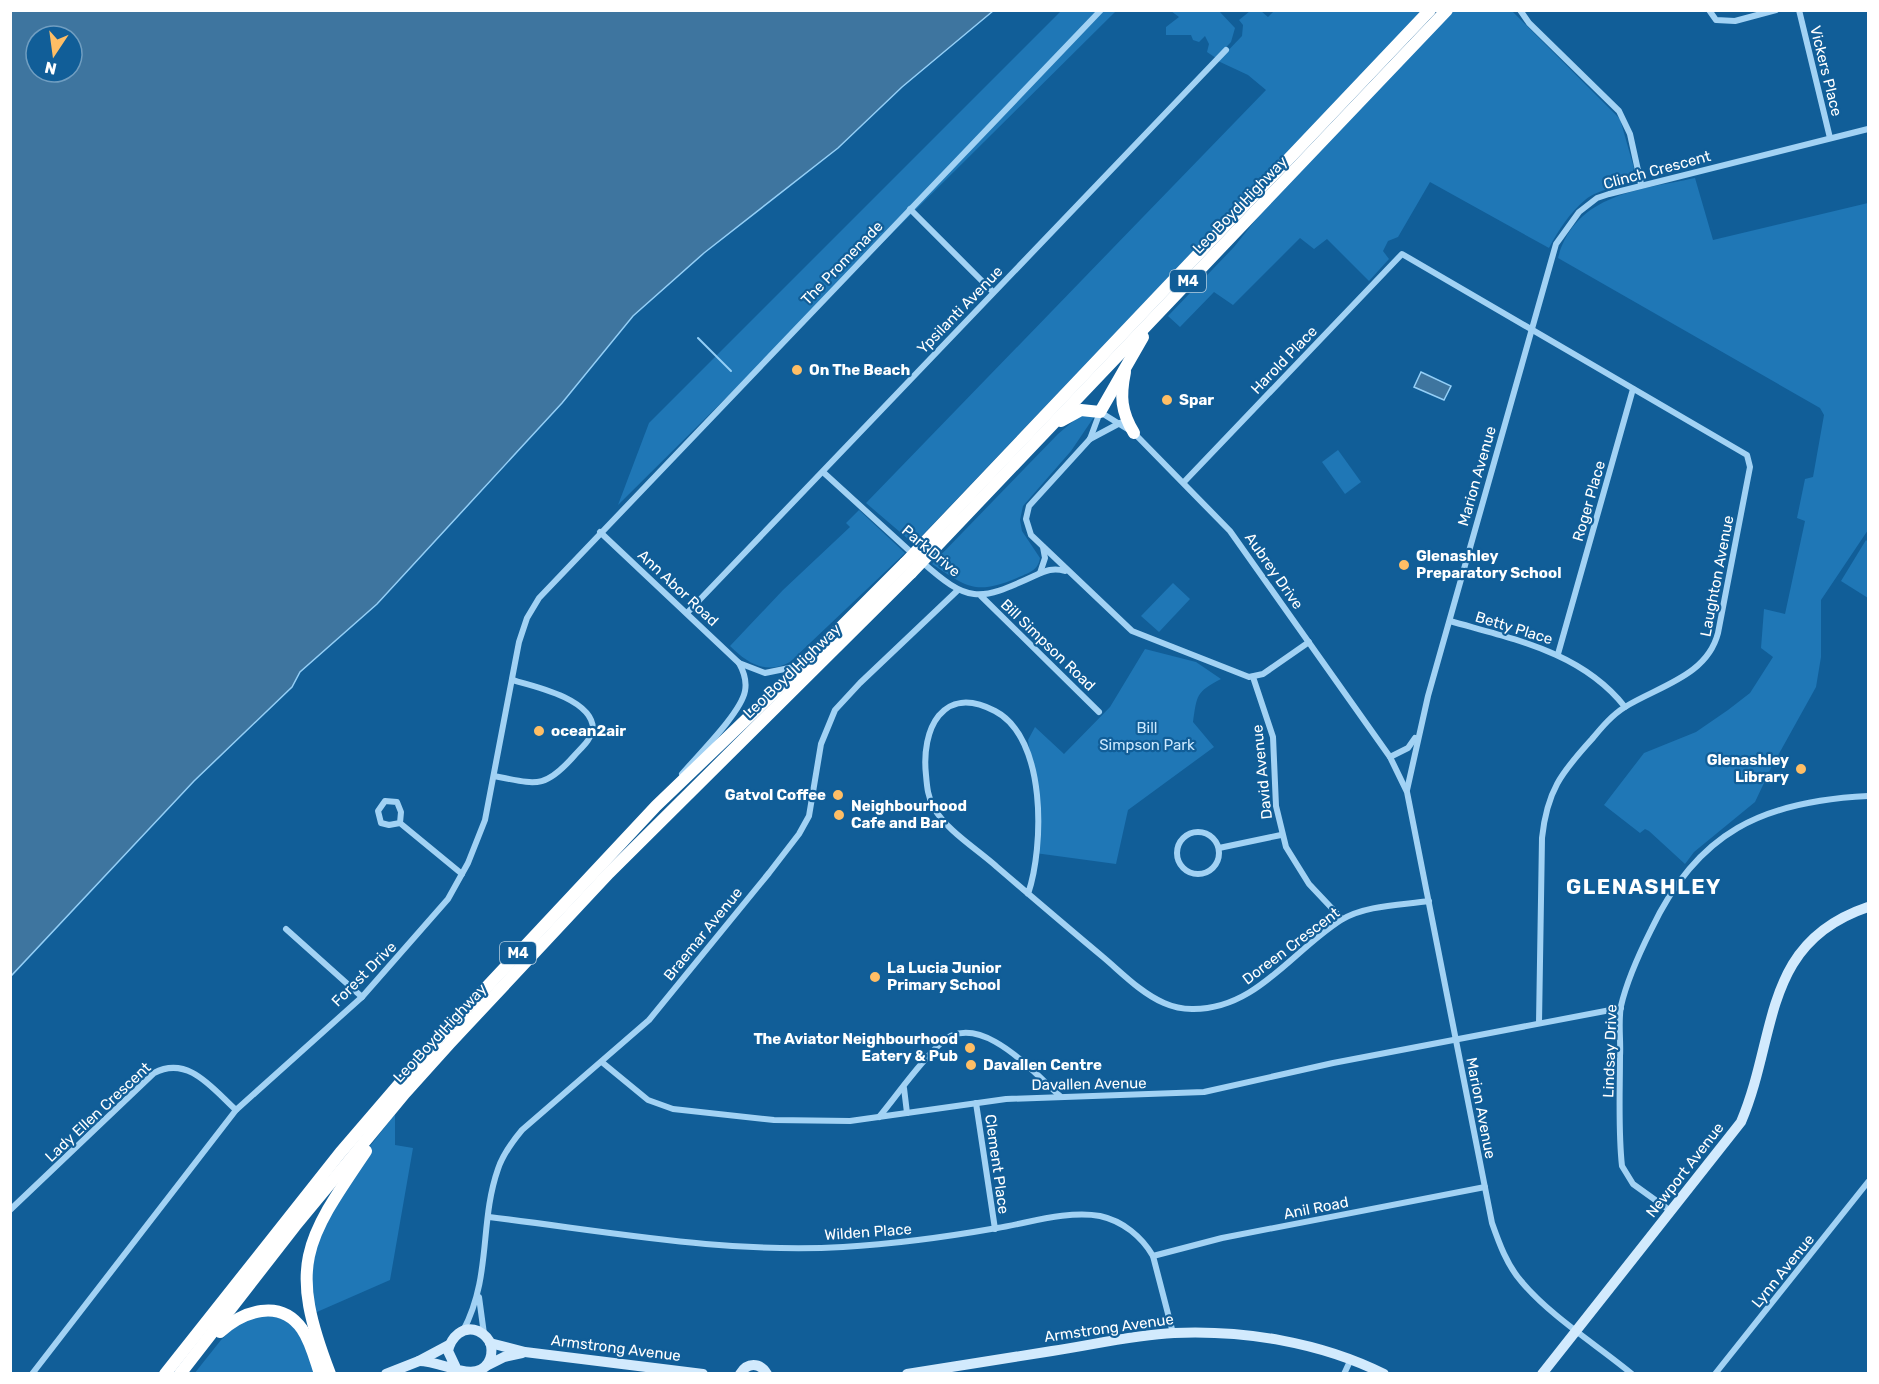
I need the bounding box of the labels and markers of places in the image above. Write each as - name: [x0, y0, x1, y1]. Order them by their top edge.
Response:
- place label: On The Beach: [809, 361, 910, 379]
- marker: On The Beach: [790, 363, 804, 377]
- place label: Spar: [1179, 391, 1214, 409]
- marker: Spar: [1160, 393, 1174, 407]
- place label: Glenashley Preparatory School: [1416, 547, 1562, 582]
- marker: Glenashley Preparatory School: [1397, 558, 1411, 572]
- place label: ocean2air: [551, 722, 626, 740]
- marker: ocean2air: [532, 724, 546, 738]
- place label: Glenashley Library: [1707, 751, 1789, 786]
- marker: Glenashley Library: [1794, 762, 1808, 776]
- place label: Gatvol Coffee: [725, 786, 826, 804]
- marker: Gatvol Coffee: [831, 788, 845, 802]
- place label: Neighbourhood Cafe and Bar: [851, 797, 967, 832]
- marker: Neighbourhood Cafe and Bar: [832, 808, 846, 822]
- place label: La Lucia Junior Primary School: [887, 959, 1001, 994]
- marker: La Lucia Junior Primary School: [868, 970, 882, 984]
- place label: The Aviator Neighbourhood Eatery & Pub: [753, 1030, 958, 1065]
- marker: The Aviator Neighbourhood Eatery & Pub: [963, 1041, 977, 1055]
- place label: Davallen Centre: [983, 1056, 1102, 1074]
- marker: Davallen Centre: [964, 1058, 978, 1072]

